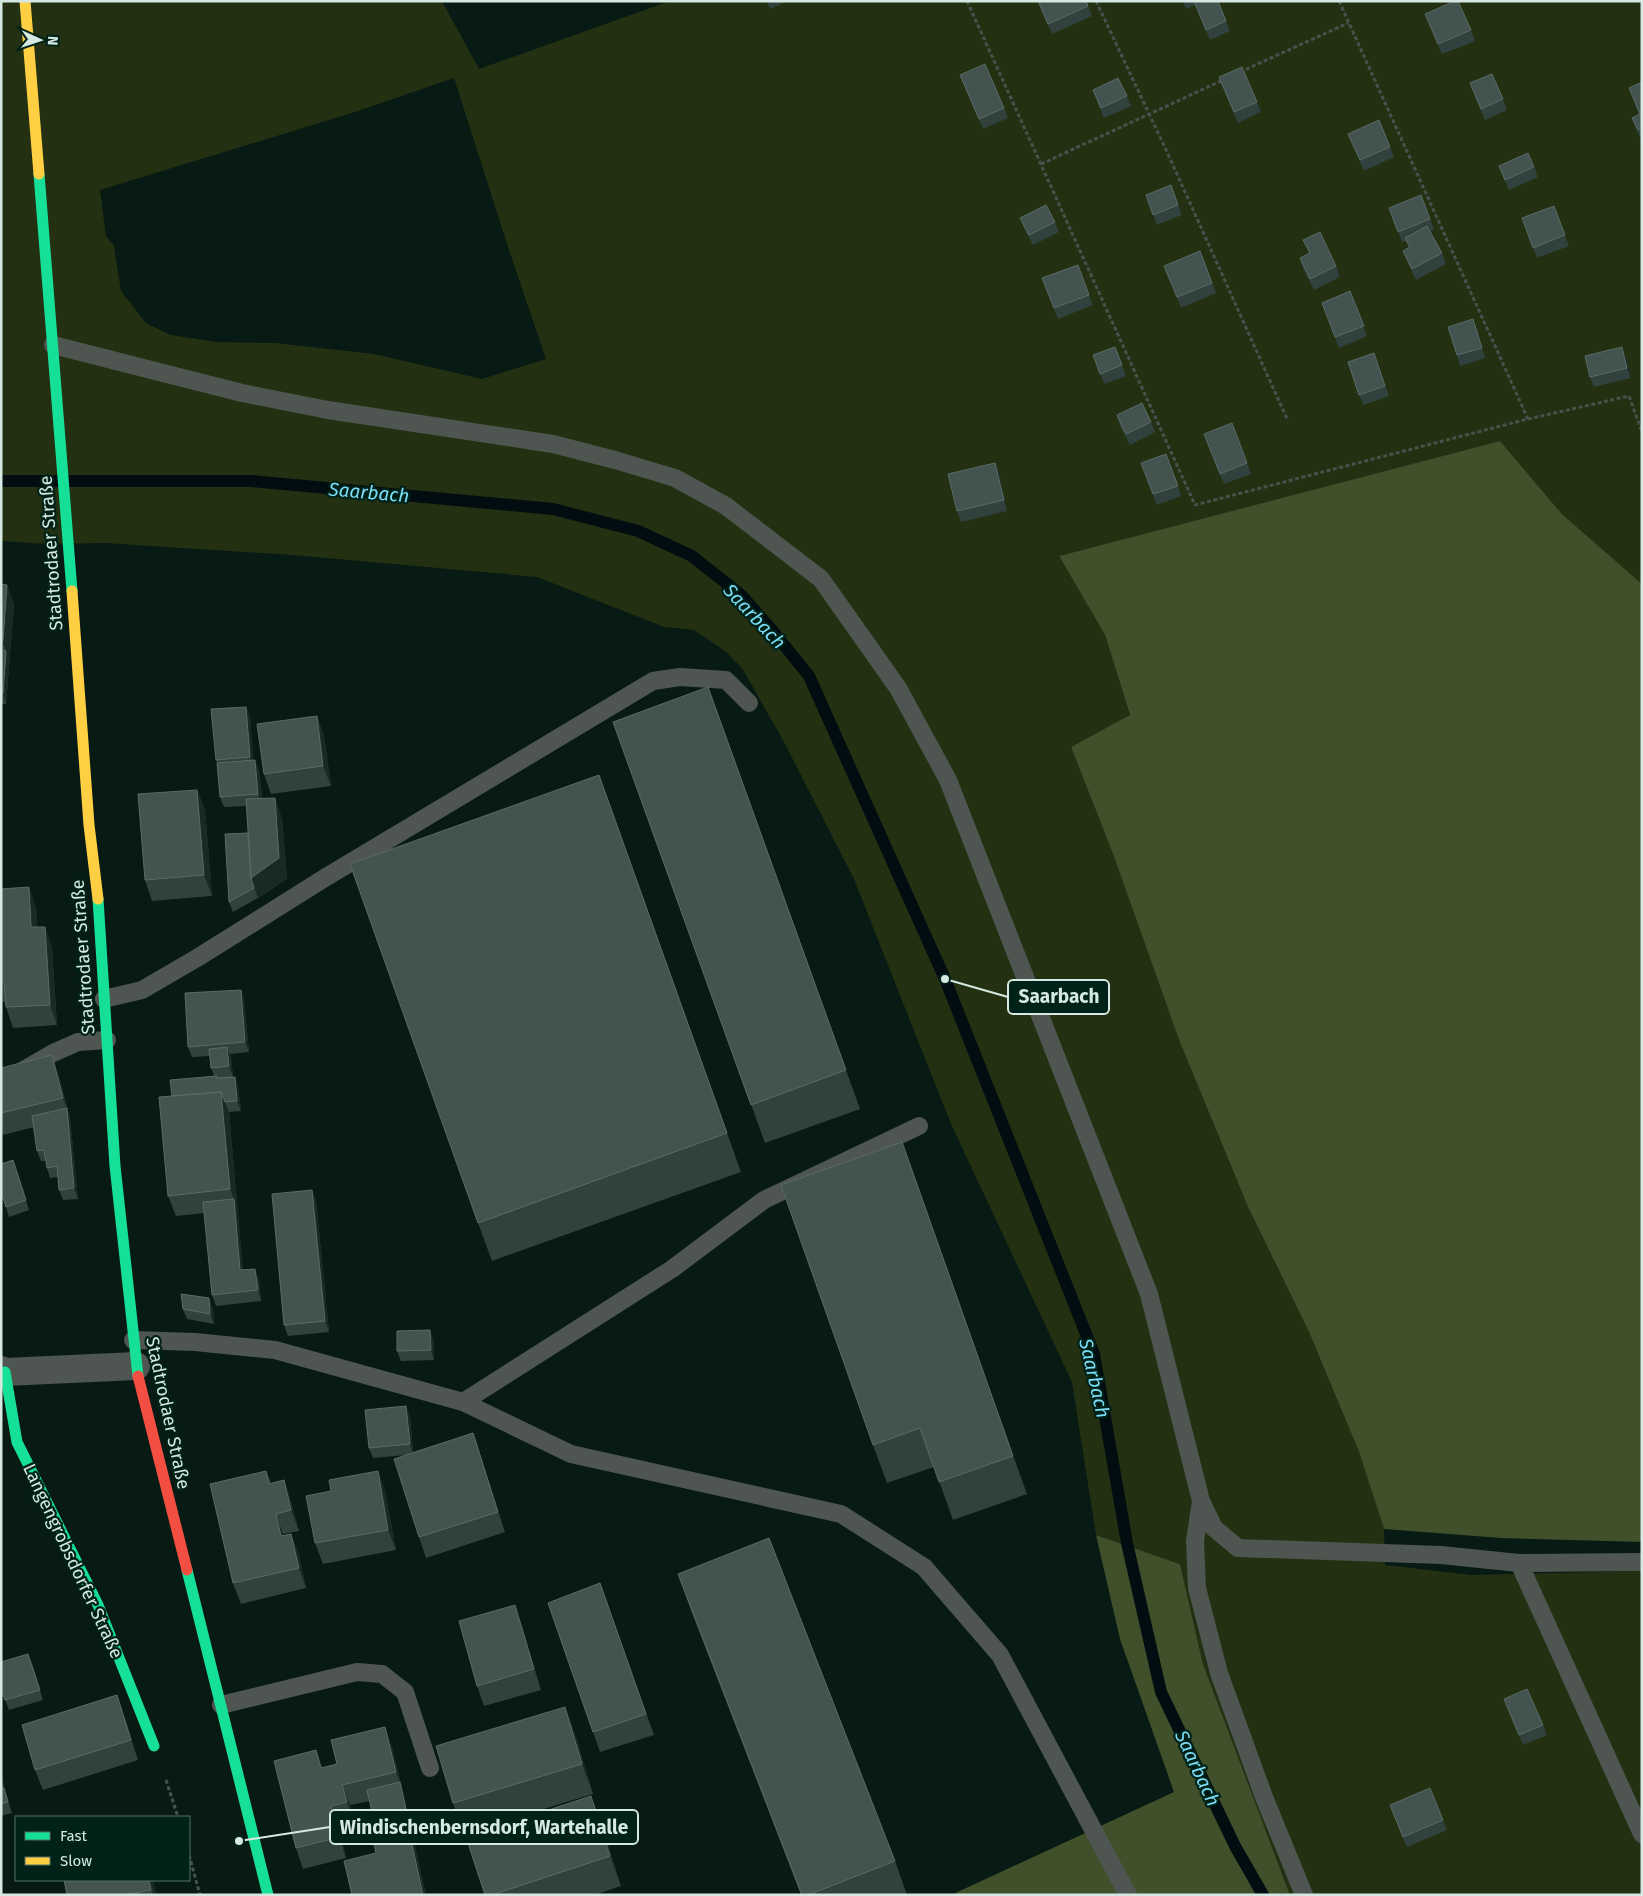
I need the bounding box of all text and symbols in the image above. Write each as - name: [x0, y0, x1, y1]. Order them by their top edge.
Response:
- north arrow: [15, 15, 65, 65]
- text: N: [44, 36, 61, 46]
- street label: Stadtrodaer Straße: [35, 475, 67, 631]
- water label: Saarbach: [327, 477, 410, 507]
- water label: Saarbach: [718, 578, 791, 654]
- street label: Stadtrodaer Straße: [67, 879, 99, 1035]
- callout: Saarbach: [1008, 980, 1109, 1014]
- text: Saarbach: [1019, 985, 1099, 1008]
- street label: Stadtrodaer Straße: [141, 1335, 195, 1491]
- water label: Saarbach: [1074, 1335, 1115, 1420]
- street label: Langengrobsdorfer Straße: [18, 1460, 128, 1662]
- water label: Saarbach: [1170, 1726, 1225, 1810]
- callout: Windischenbernsdorf, Wartehalle: [330, 1810, 638, 1844]
- legend: [15, 1816, 190, 1881]
- text: Windischenbernsdorf, Wartehalle: [340, 1816, 628, 1839]
- text: Fast: [60, 1827, 87, 1845]
- text: Slow: [60, 1852, 92, 1870]

